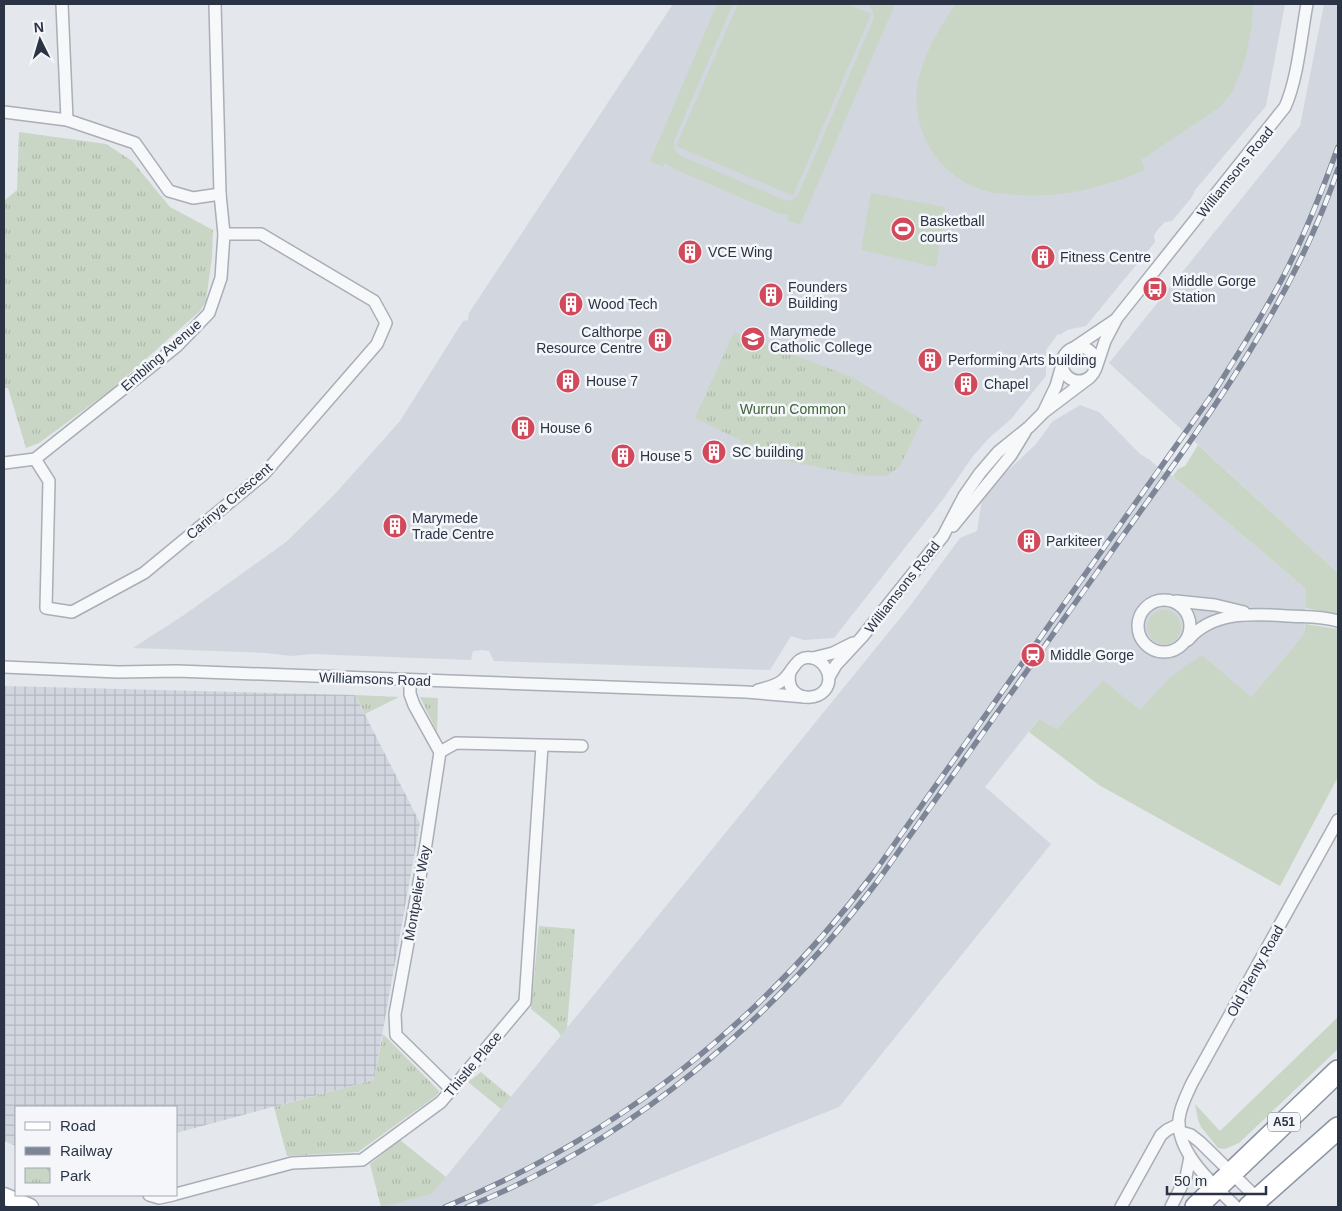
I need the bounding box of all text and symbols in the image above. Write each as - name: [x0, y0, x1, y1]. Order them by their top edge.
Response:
- north arrow: [15, 15, 65, 65]
- text: N: [33, 19, 45, 35]
- street label: Williamsons Road: [1194, 123, 1276, 221]
- place label: Basketball courts: [920, 213, 985, 245]
- sports icon: Basketball courts: [890, 216, 916, 242]
- building icon: VCE Wing: [677, 239, 703, 265]
- place label: VCE Wing: [708, 244, 773, 260]
- building icon: Fitness Centre: [1030, 244, 1056, 270]
- place label: Fitness Centre: [1060, 249, 1151, 265]
- place label: Middle Gorge Station: [1172, 273, 1256, 305]
- bus stop icon: Middle Gorge Station: [1142, 276, 1168, 302]
- place label: Founders Building: [788, 279, 847, 311]
- building icon: Founders Building: [758, 282, 784, 308]
- building icon: Wood Tech: [558, 291, 584, 317]
- place label: Wood Tech: [588, 296, 658, 312]
- street label: Embling Avenue: [118, 316, 204, 394]
- place label: Marymede Catholic College: [770, 323, 872, 355]
- place label: Calthorpe Resource Centre: [536, 324, 642, 356]
- school or university icon: Marymede Catholic College: [740, 326, 766, 352]
- building icon: Calthorpe Resource Centre: [647, 327, 673, 353]
- building icon: Performing Arts building: [917, 347, 943, 373]
- place label: Performing Arts building: [948, 352, 1097, 368]
- building icon: House 7: [555, 368, 581, 394]
- building icon: Chapel: [953, 371, 979, 397]
- place label: House 7: [586, 373, 638, 389]
- place label: Chapel: [984, 376, 1028, 392]
- park label: Wurrun Common: [740, 401, 846, 417]
- building icon: House 6: [510, 415, 536, 441]
- place label: House 6: [540, 420, 592, 436]
- building icon: SC building: [701, 439, 727, 465]
- building icon: House 5: [610, 443, 636, 469]
- place label: SC building: [732, 444, 804, 460]
- place label: House 5: [640, 448, 692, 464]
- street label: Carinya Crescent: [183, 459, 275, 543]
- place label: Marymede Trade Centre: [412, 510, 494, 542]
- building icon: Marymede Trade Centre: [382, 513, 408, 539]
- building icon: Parkiteer: [1016, 528, 1042, 554]
- place label: Parkiteer: [1046, 533, 1102, 549]
- street label: Williamsons Road: [861, 538, 943, 636]
- station icon: Middle Gorge: [1020, 642, 1046, 668]
- place label: Middle Gorge: [1050, 647, 1134, 663]
- street label: Williamsons Road: [319, 669, 431, 689]
- street label: Montpelier Way: [401, 844, 433, 942]
- street label: Old Plenty Road: [1223, 923, 1287, 1019]
- street label: Thistle Place: [441, 1028, 505, 1100]
- legend: [15, 1106, 178, 1196]
- road number: A51: [1268, 1112, 1300, 1132]
- text: Road: [60, 1117, 96, 1134]
- text: Railway: [60, 1142, 113, 1159]
- scale bar: [1167, 1164, 1266, 1196]
- text: Park: [60, 1167, 91, 1184]
- text: 50 m: [1174, 1172, 1207, 1189]

